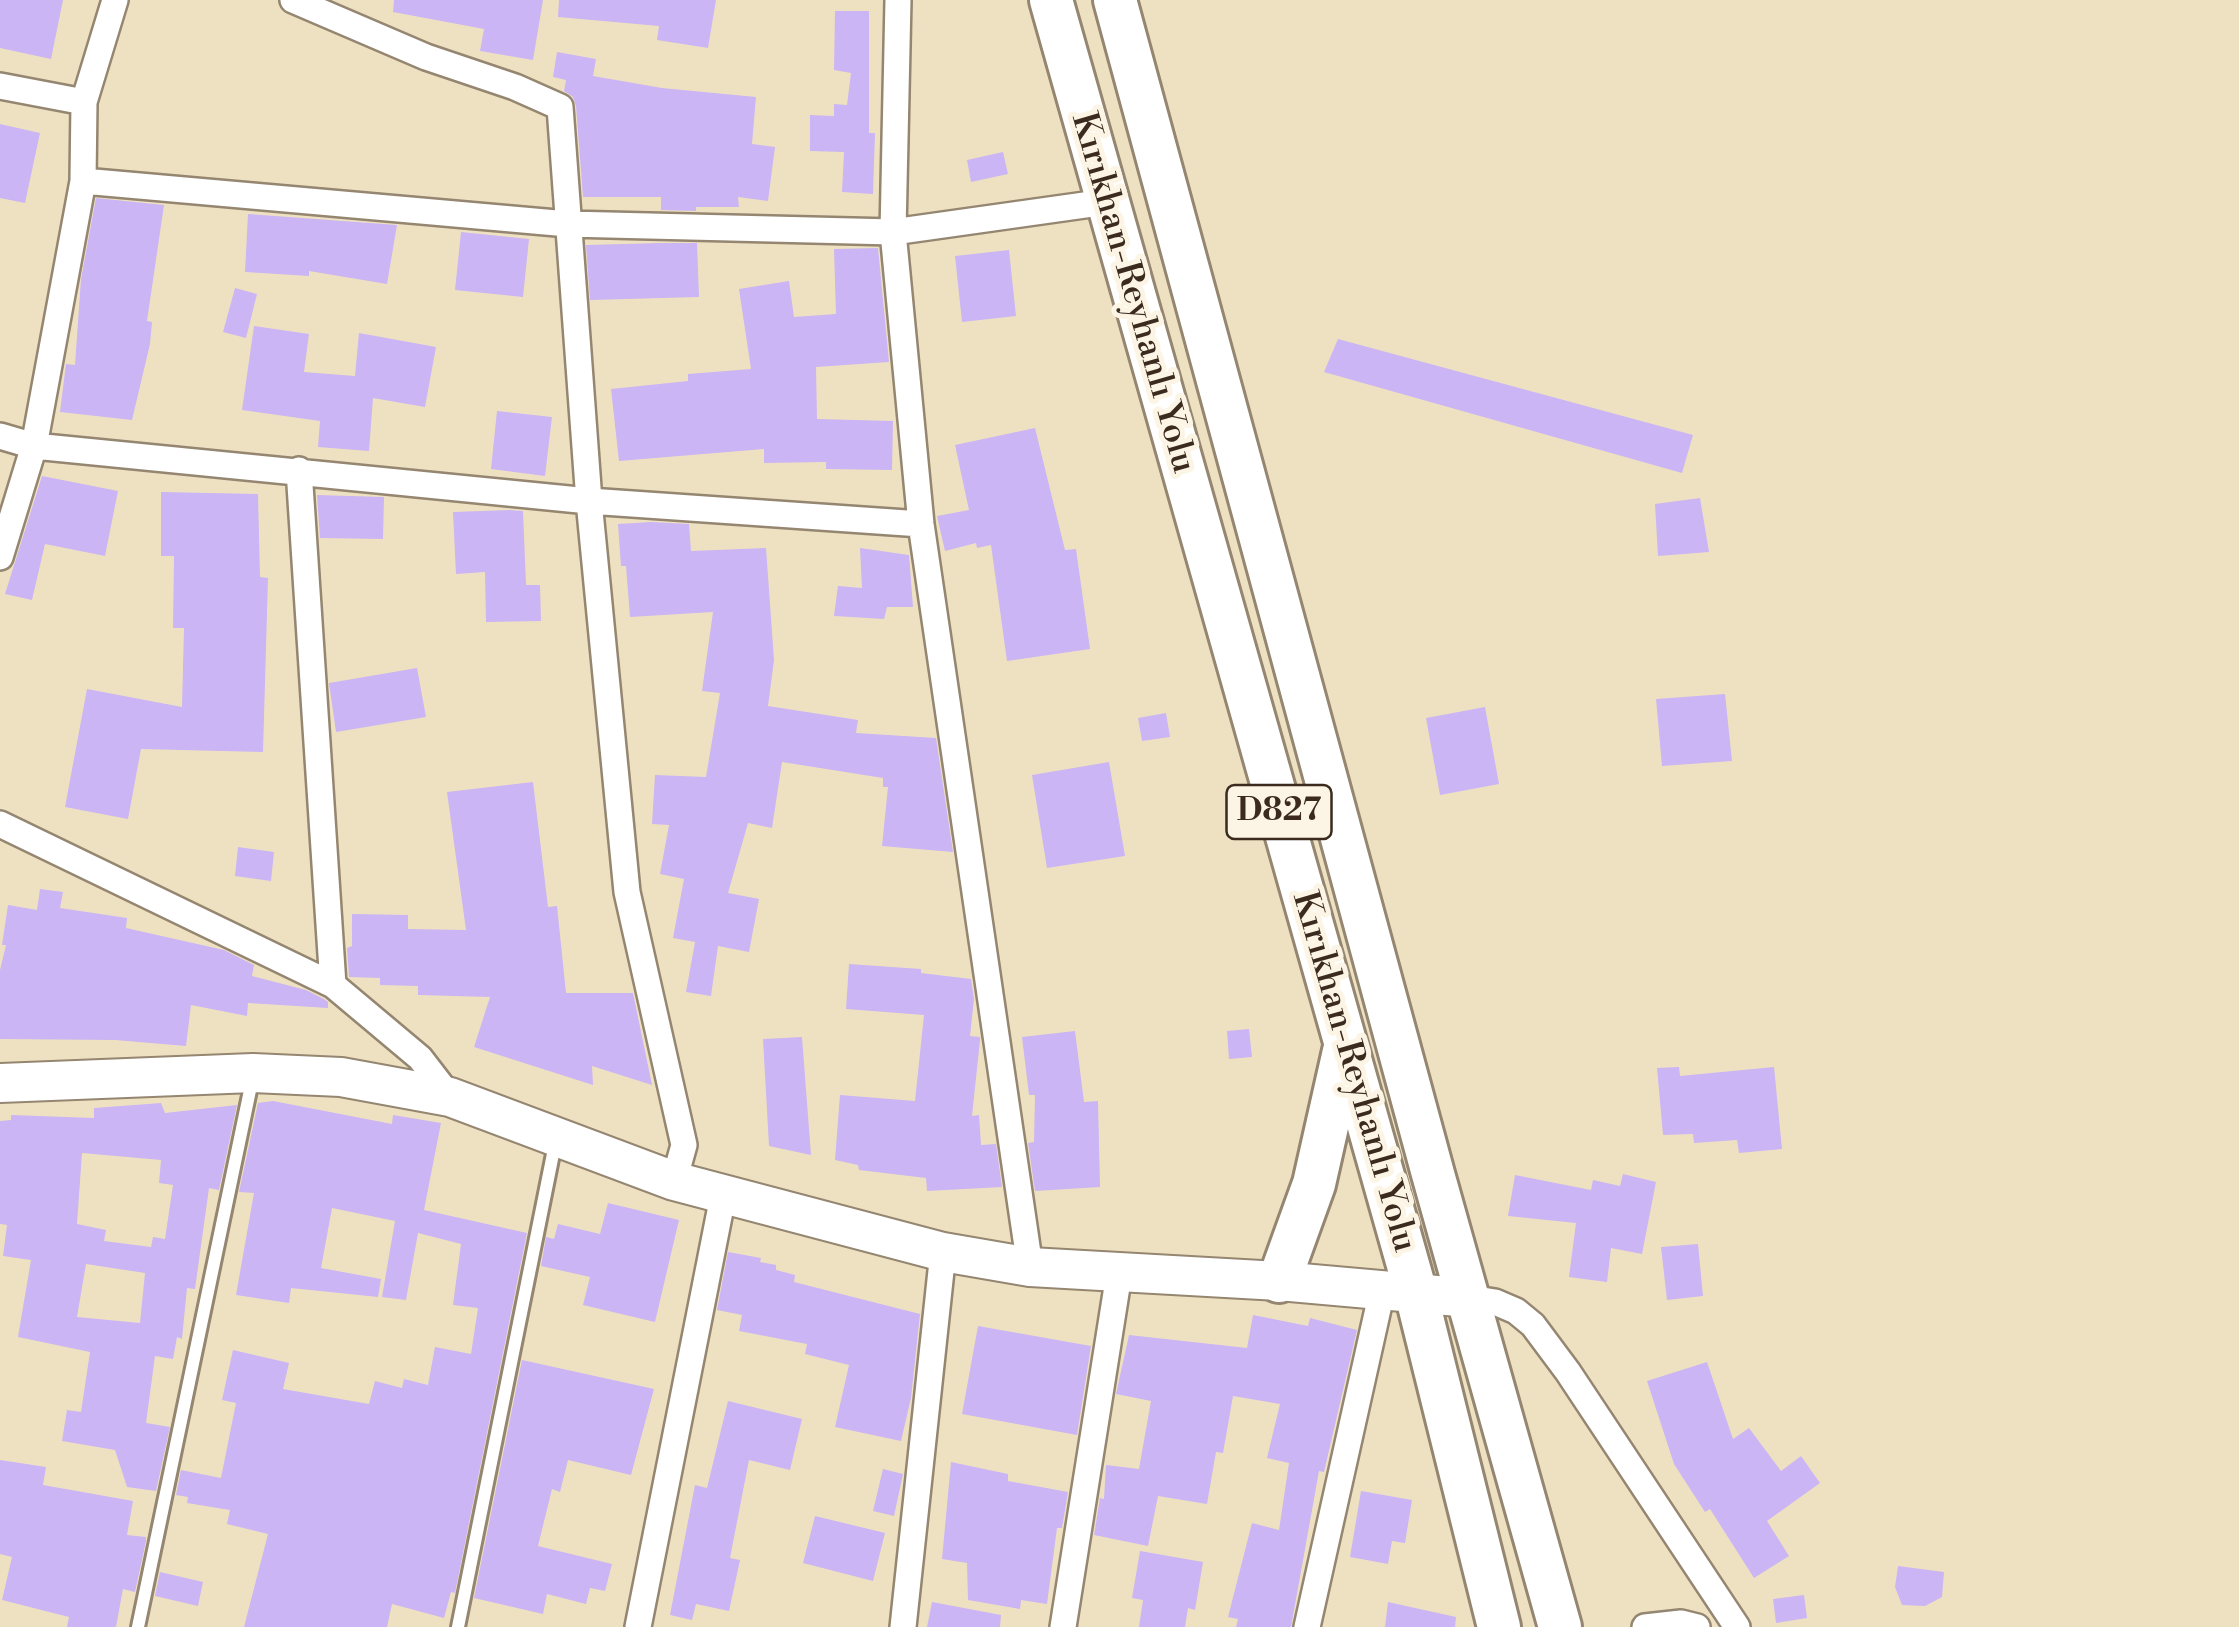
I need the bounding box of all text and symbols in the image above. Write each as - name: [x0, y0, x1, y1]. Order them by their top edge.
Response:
- street label: Kırıkhan-Reyhanlı Yolu: [1060, 108, 1204, 478]
- road number: D827: [1226, 785, 1332, 839]
- street label: Kırıkhan-Reyhanlı Yolu: [1281, 887, 1425, 1257]

